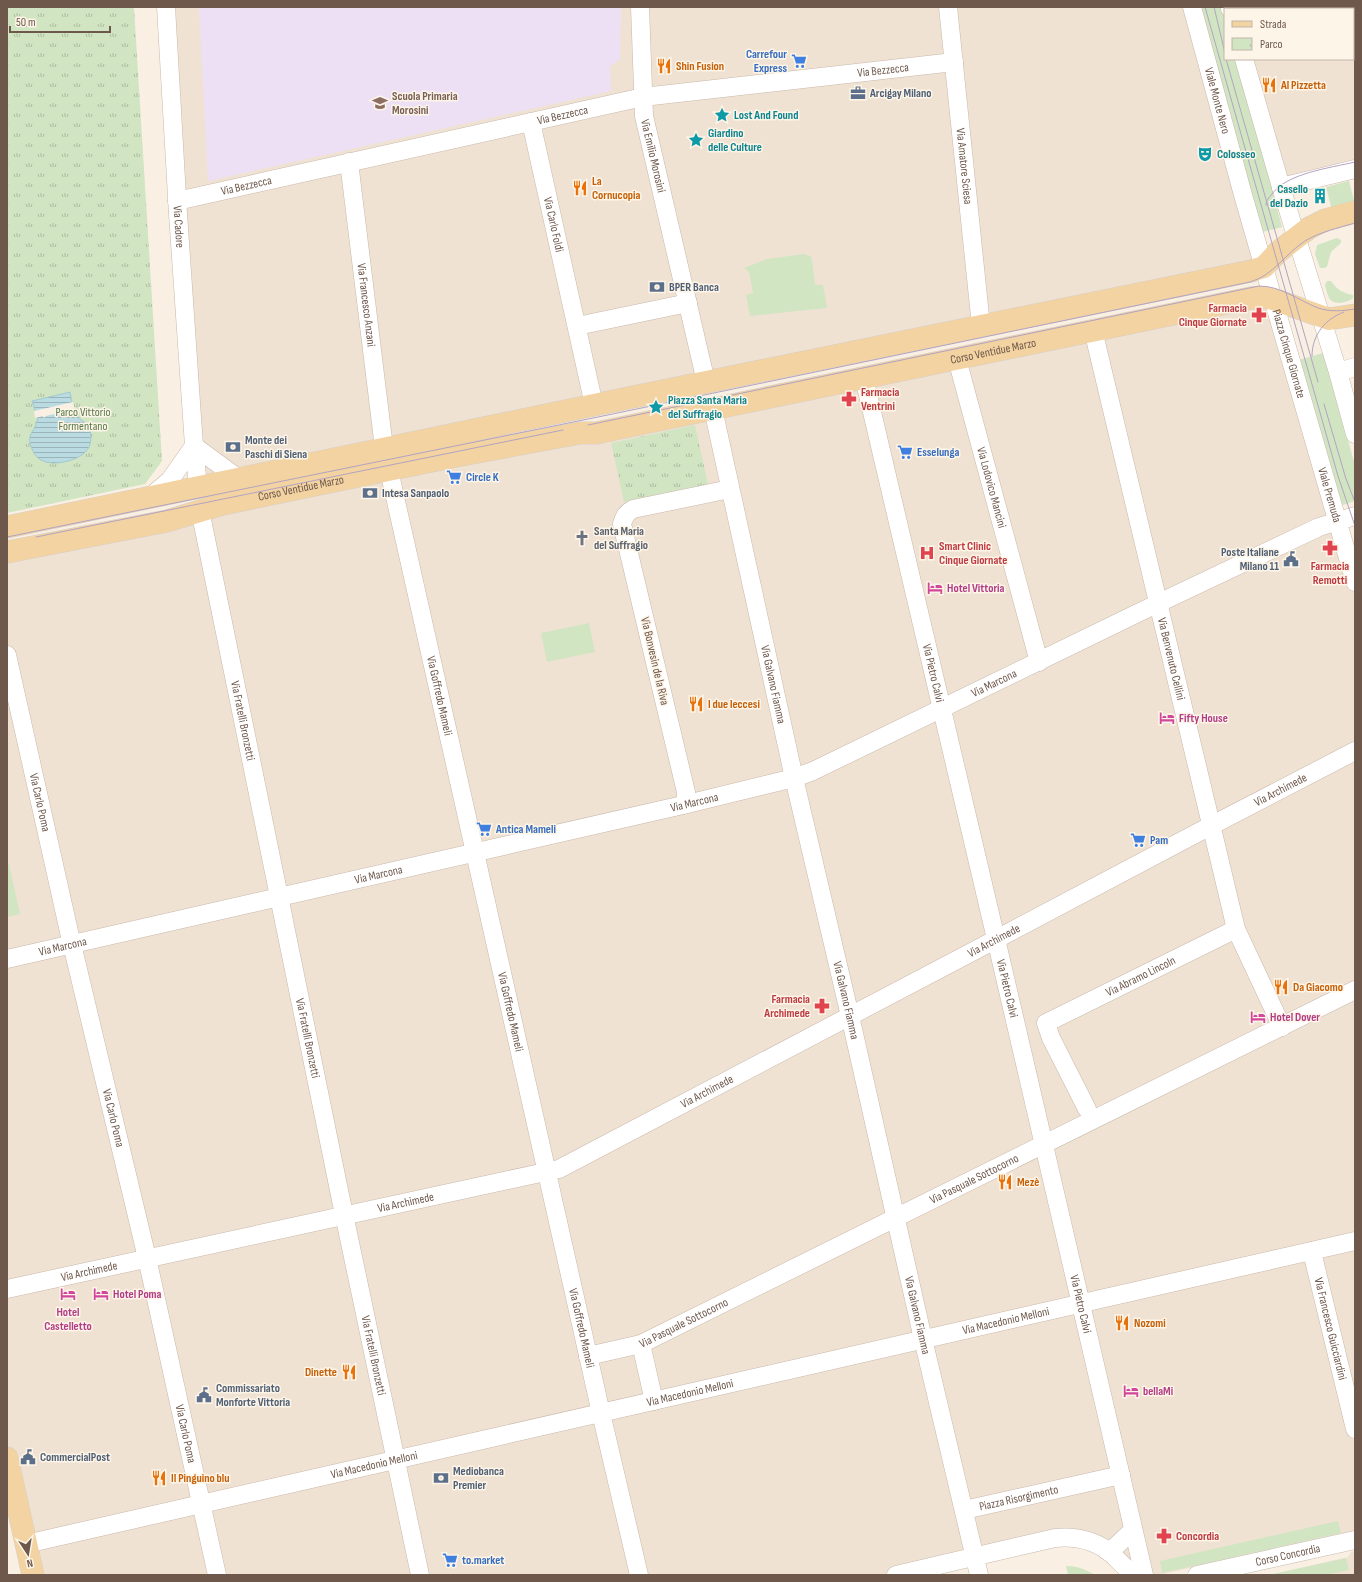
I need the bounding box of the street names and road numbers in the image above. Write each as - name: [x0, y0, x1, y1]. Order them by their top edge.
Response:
- street label: Via Bezzecca: [857, 60, 910, 81]
- street label: Viale Monte Nero: [1201, 66, 1233, 136]
- street label: Via Bezzecca: [536, 102, 590, 128]
- street label: Via Emilio Morosini: [637, 118, 669, 194]
- street label: Via Amatore Sciesa: [953, 127, 975, 205]
- street label: Via Bezzecca: [220, 173, 274, 199]
- street label: Via Carlo Foldi: [540, 196, 567, 254]
- street label: Via Cadore: [170, 205, 187, 249]
- street label: Via Francesco Anzani: [353, 262, 379, 348]
- street label: Piazza Cinque Giornate: [1268, 308, 1308, 400]
- street label: Corso Ventidue Marzo: [949, 335, 1038, 368]
- street label: Via Lodovico Mancini: [973, 445, 1009, 530]
- street label: Viale Premuda: [1314, 466, 1345, 525]
- street label: Corso Ventidue Marzo: [257, 472, 345, 505]
- street label: Via Bonvesin de la Riva: [637, 616, 672, 707]
- street label: Via Benvenuto Cellini: [1154, 616, 1188, 702]
- street label: Via Pietro Calvi: [919, 642, 947, 704]
- street label: Via Galvano Fiamma: [757, 644, 789, 725]
- street label: Via Goffredo Mameli: [423, 655, 455, 737]
- street label: Via Marcona: [969, 666, 1020, 701]
- street label: Via Fratelli Bronzetti: [227, 679, 258, 762]
- street label: Via Archimede: [1252, 770, 1310, 810]
- street label: Via Carlo Poma: [26, 772, 53, 833]
- street label: Via Marcona: [669, 790, 720, 816]
- street label: Via Marcona: [353, 862, 404, 888]
- street label: Via Archimede: [965, 921, 1023, 961]
- street label: Via Marcona: [37, 934, 88, 960]
- street label: Via Abramo Lincoln: [1103, 953, 1178, 1000]
- street label: Via Pietro Calvi: [993, 958, 1021, 1019]
- street label: Via Galvano Fiamma: [829, 960, 862, 1041]
- street label: Via Goffredo Mameli: [494, 971, 527, 1053]
- street label: Via Fratelli Bronzetti: [292, 997, 323, 1079]
- street label: Via Archimede: [678, 1072, 736, 1112]
- street label: Via Carlo Poma: [99, 1087, 127, 1149]
- street label: Via Pasquale Sottocorno: [927, 1151, 1021, 1208]
- street label: Via Archimede: [376, 1189, 436, 1216]
- street label: Via Archimede: [60, 1258, 119, 1285]
- street label: Via Pietro Calvi: [1066, 1273, 1094, 1335]
- street label: Via Galvano Fiamma: [901, 1275, 933, 1356]
- street label: Via Francesco Guicciardini: [1310, 1276, 1350, 1382]
- street label: Via Goffredo Mameli: [565, 1287, 598, 1369]
- street label: Via Pasquale Sottocorno: [637, 1295, 731, 1352]
- street label: Via Macedonio Melloni: [961, 1304, 1051, 1338]
- street label: Via Fratelli Bronzetti: [358, 1314, 389, 1397]
- street label: Via Macedonio Melloni: [645, 1376, 735, 1410]
- street label: Via Carlo Poma: [172, 1403, 199, 1465]
- street label: Via Macedonio Melloni: [329, 1448, 419, 1482]
- street label: Piazza Risorgimento: [978, 1482, 1060, 1514]
- street label: Corso Concordia: [1254, 1541, 1322, 1570]

